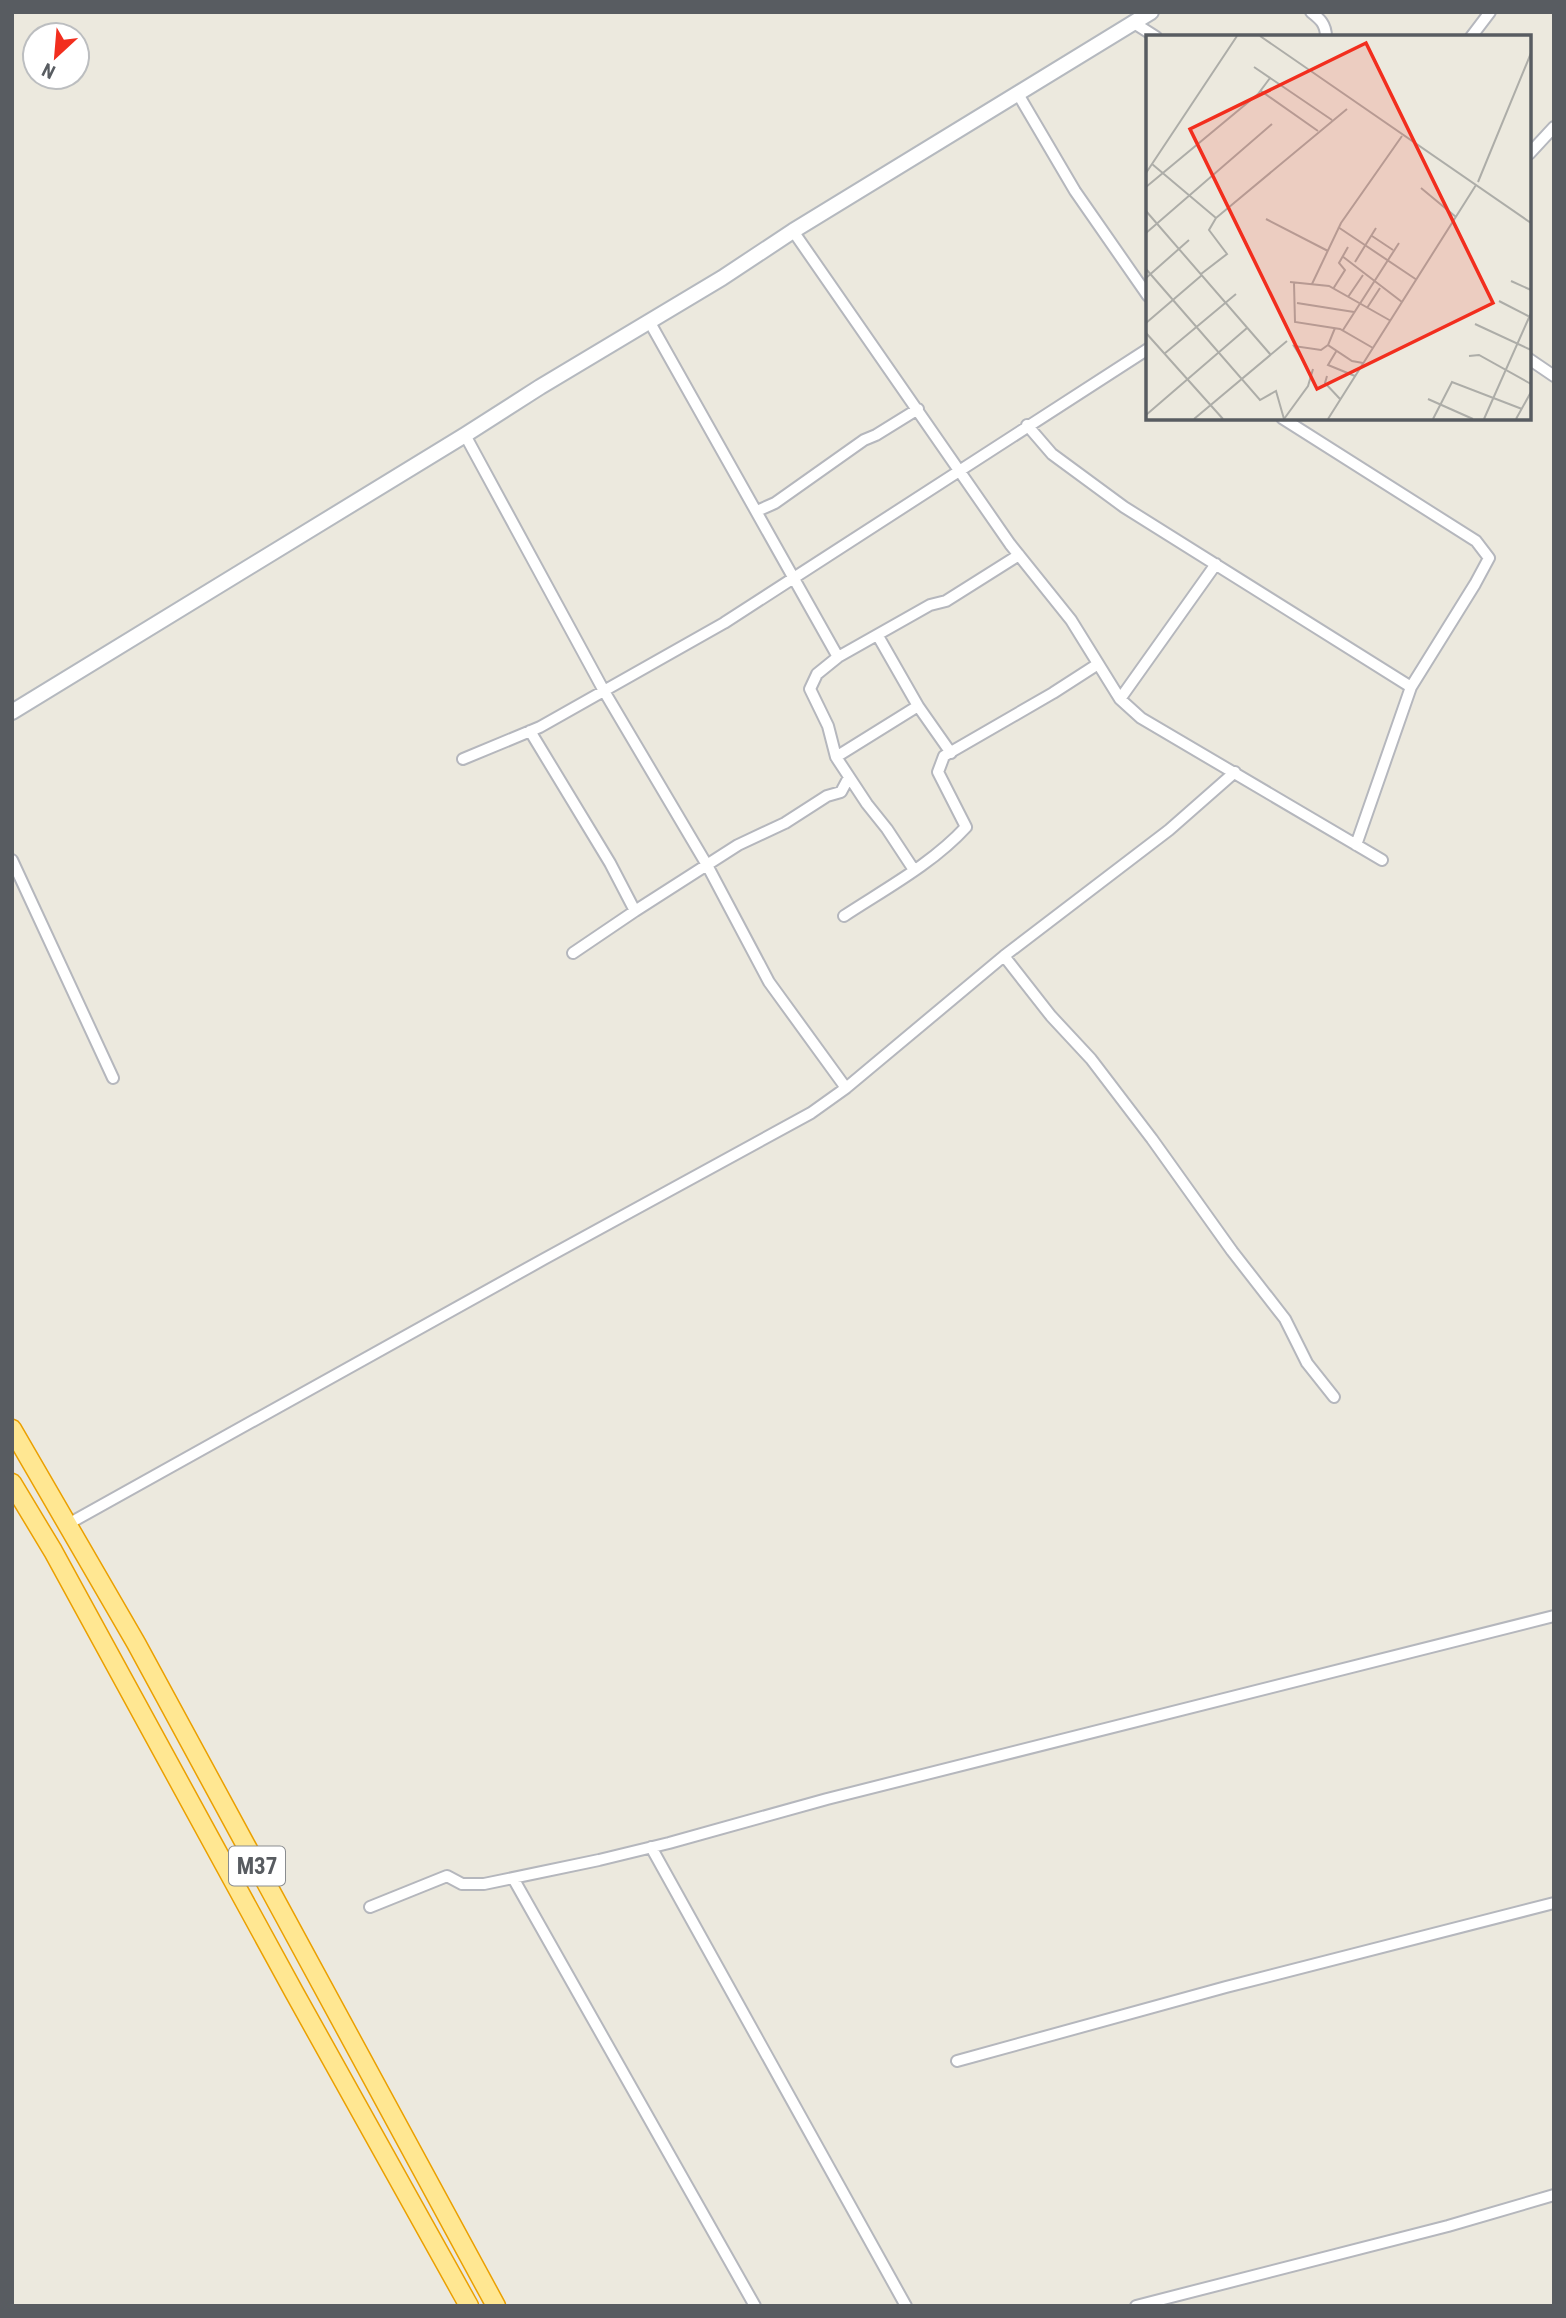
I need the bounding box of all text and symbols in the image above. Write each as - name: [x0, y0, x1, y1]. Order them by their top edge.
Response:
- north arrow: [21, 21, 91, 91]
- inset map: [1146, 35, 1531, 420]
- text: N: [38, 58, 59, 84]
- road number: M37: [229, 1846, 285, 1885]

